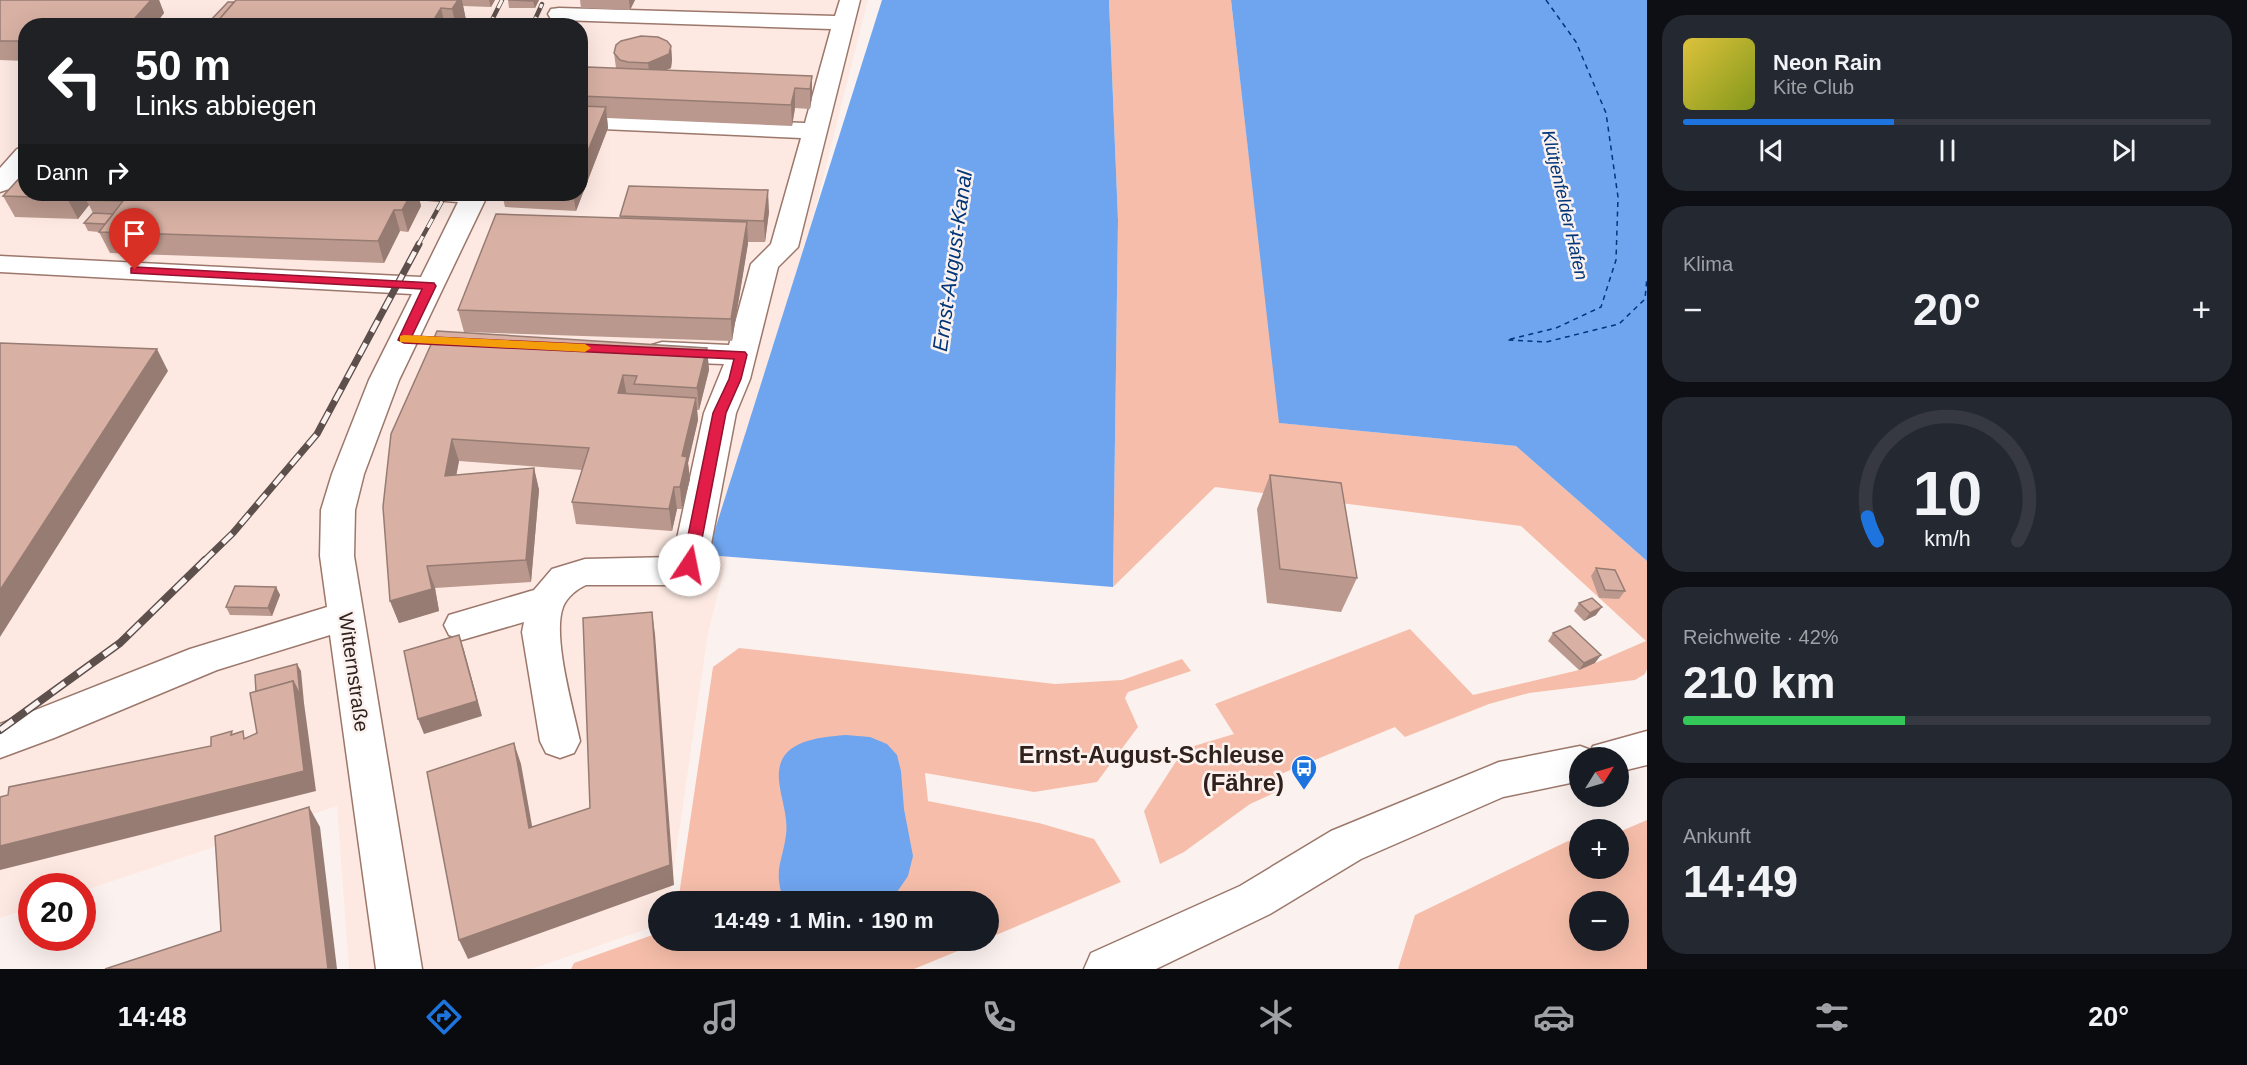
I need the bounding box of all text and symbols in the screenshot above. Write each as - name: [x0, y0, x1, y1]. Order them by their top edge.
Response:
- icon: left: [36, 42, 114, 120]
- text: 50 m: [135, 42, 231, 89]
- text: Neon Rain: [1773, 50, 1882, 75]
- text: Kite Club: [1773, 76, 1854, 98]
- text: Links abbiegen: [135, 91, 317, 121]
- water label: Klütjenfelder Hafen: [1538, 128, 1592, 282]
- icon: previous: [1755, 134, 1788, 167]
- icon: pause: [1931, 134, 1964, 167]
- icon: next: [2107, 134, 2140, 167]
- icon: right: [101, 156, 134, 189]
- text: Dann: [36, 160, 89, 185]
- water label: Ernst-August-Kanal: [928, 168, 976, 353]
- pin: [109, 208, 160, 270]
- icon: arrive: [118, 217, 151, 250]
- text: Klima: [1683, 253, 1733, 275]
- text: 20°: [1913, 284, 1981, 335]
- text: −: [1683, 291, 1702, 328]
- text: +: [2192, 291, 2211, 328]
- text: 10: [1912, 460, 1982, 529]
- text: km/h: [1924, 528, 1970, 552]
- position arrow: [657, 533, 721, 597]
- street label: Witternstraße: [335, 611, 373, 733]
- text: Reichweite · 42%: [1683, 626, 1839, 648]
- text: 210 km: [1683, 657, 1836, 708]
- place label: Ernst-August-Schleuse (Fähre): [1019, 741, 1284, 796]
- north arrow: [1569, 747, 1629, 807]
- map controls: [1569, 747, 1629, 951]
- bus stop icon: Ernst-August-Schleuse (Fähre): [1289, 753, 1319, 791]
- button: +: [1569, 819, 1629, 879]
- text: Ankunft: [1683, 825, 1751, 847]
- text: 14:49: [1683, 856, 1798, 907]
- speed limit sign: 20: [18, 873, 96, 951]
- button: −: [1569, 891, 1629, 951]
- text: 14:49 · 1 Min. · 190 m: [713, 908, 934, 933]
- icon: directions: [423, 996, 465, 1038]
- icon: music: [700, 996, 742, 1038]
- icon: phone: [978, 996, 1020, 1038]
- icon: climate: [1255, 996, 1297, 1038]
- icon: car: [1533, 996, 1575, 1038]
- icon: filters: [1811, 996, 1853, 1038]
- text: 14:48: [118, 1002, 187, 1032]
- text: 20°: [2088, 1002, 2129, 1032]

